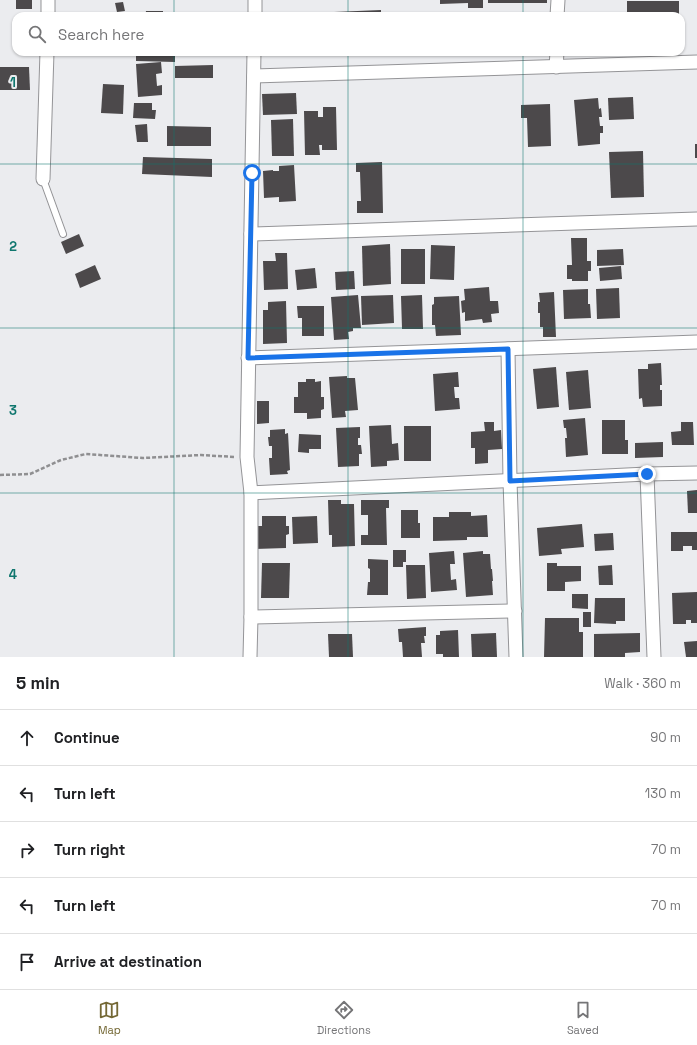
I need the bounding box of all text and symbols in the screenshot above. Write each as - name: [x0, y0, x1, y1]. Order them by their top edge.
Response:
- search box: [12, 12, 685, 56]
- icon: search: [26, 23, 48, 45]
- text: Search here: [58, 25, 144, 44]
- text: 1: [10, 74, 16, 91]
- route start: [243, 164, 261, 182]
- text: 2: [9, 238, 17, 255]
- text: 3: [9, 402, 17, 419]
- route end: [638, 465, 656, 483]
- text: 4: [9, 566, 17, 583]
- text: 5 min: [16, 672, 60, 694]
- text: Walk · 360 m: [604, 675, 681, 692]
- icon: ahead: [16, 727, 38, 749]
- text: Continue: [54, 728, 120, 747]
- text: 90 m: [650, 729, 681, 746]
- icon: left: [16, 783, 38, 805]
- text: Turn left: [54, 784, 116, 803]
- text: 130 m: [645, 785, 681, 802]
- icon: right: [16, 839, 38, 861]
- text: Turn right: [54, 840, 125, 859]
- text: 70 m: [651, 841, 681, 858]
- icon: left: [16, 895, 38, 917]
- text: Turn left: [54, 896, 116, 915]
- text: 70 m: [651, 897, 681, 914]
- icon: arrive: [16, 951, 38, 973]
- text: Arrive at destination: [54, 952, 202, 971]
- tab: Map: [98, 999, 121, 1037]
- tab: Directions: [317, 999, 371, 1037]
- tab: Saved: [567, 999, 599, 1037]

